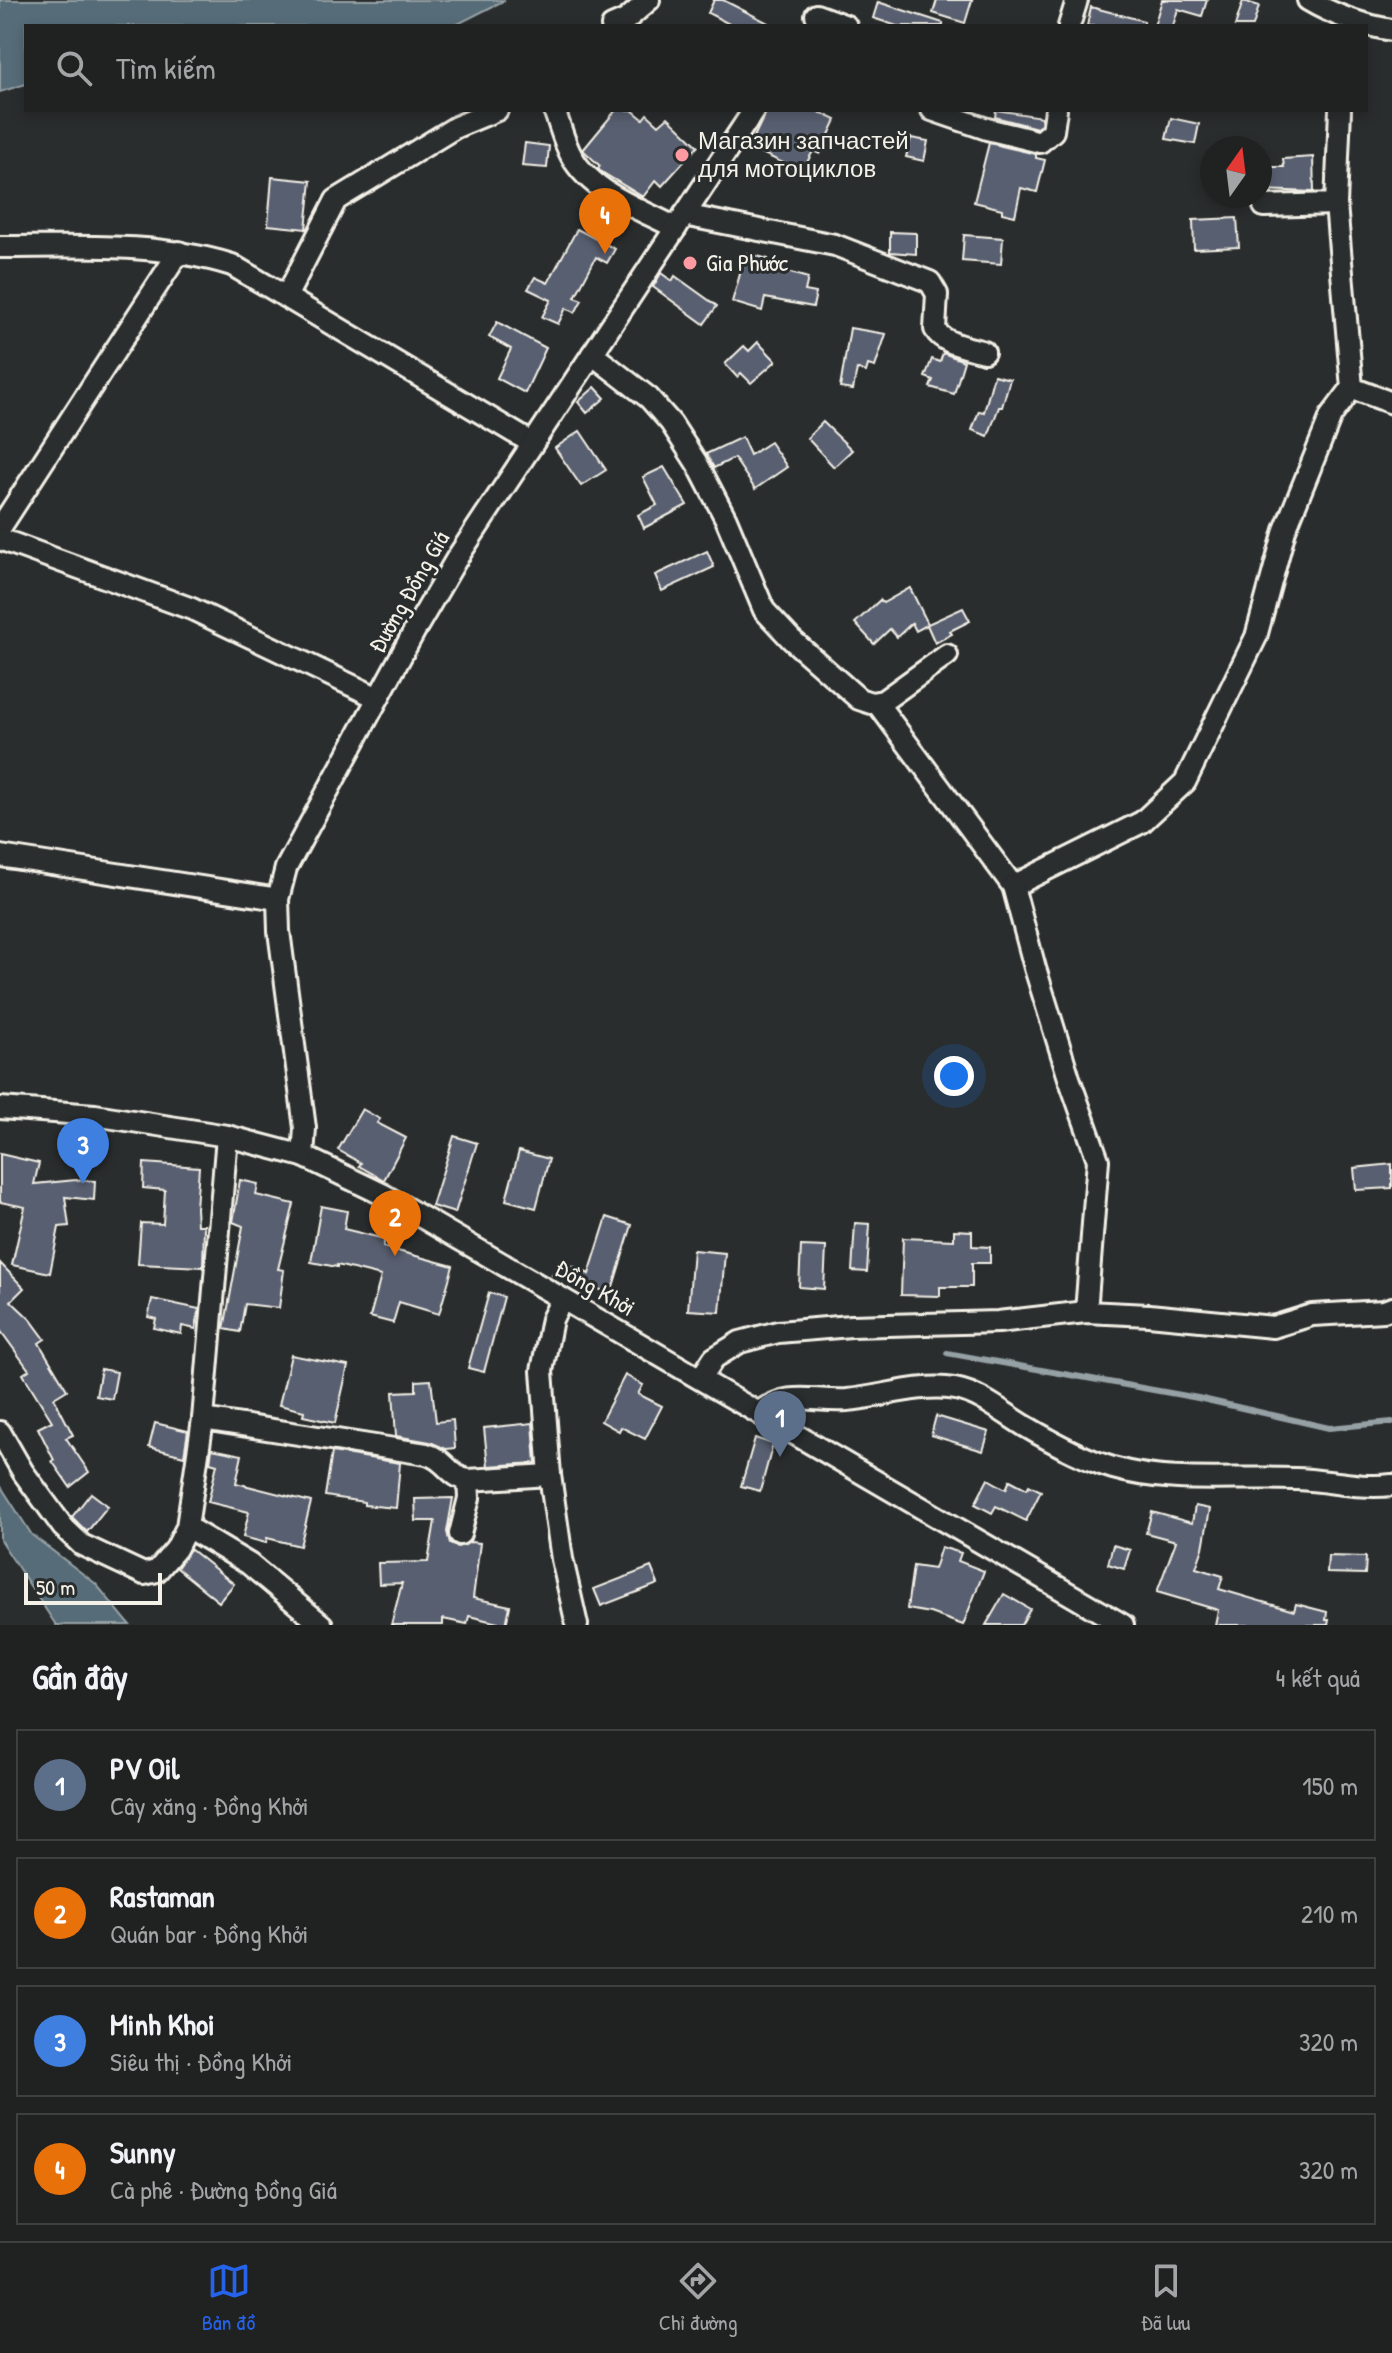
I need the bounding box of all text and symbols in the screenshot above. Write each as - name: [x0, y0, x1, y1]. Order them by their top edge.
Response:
- search box: [24, 24, 1368, 112]
- icon: search: [52, 46, 96, 90]
- text: Tìm kiếm: [116, 48, 216, 88]
- place label: Магазин запчастей для мотоциклов: [698, 124, 909, 184]
- north arrow: [1200, 136, 1272, 208]
- marker: Магазин запчастей для мотоциклов: [673, 146, 691, 164]
- pin: 4: [579, 188, 631, 254]
- place label: Gia Phước: [706, 246, 789, 278]
- marker: Gia Phước: [681, 254, 699, 272]
- street label: Đường Đồng Giá: [360, 525, 456, 658]
- your location: [934, 1056, 974, 1096]
- pin: 3: [57, 1118, 109, 1184]
- pin: 2: [369, 1190, 421, 1256]
- street label: Đồng Khởi: [550, 1251, 641, 1323]
- pin: 1: [754, 1391, 806, 1457]
- scale bar: [24, 1569, 162, 1605]
- text: 50 m: [36, 1572, 75, 1602]
- text: Gần đây: [32, 1654, 128, 1700]
- text: 4 kết quả: [1276, 1660, 1360, 1695]
- text: PV Oil: [110, 1748, 180, 1788]
- text: 1: [55, 1768, 65, 1803]
- text: 150 m: [1302, 1768, 1358, 1803]
- text: Cây xăng · Đồng Khởi: [110, 1788, 309, 1823]
- text: Rastaman: [110, 1876, 215, 1916]
- text: 2: [54, 1896, 66, 1931]
- text: 210 m: [1301, 1896, 1358, 1931]
- text: Quán bar · Đồng Khởi: [110, 1916, 308, 1951]
- text: Minh Khoi: [110, 2004, 215, 2044]
- text: 3: [54, 2024, 66, 2059]
- text: 320 m: [1299, 2024, 1358, 2059]
- text: Siêu thị · Đồng Khởi: [110, 2044, 292, 2079]
- text: Sunny: [110, 2132, 176, 2172]
- text: 4: [55, 2152, 65, 2187]
- text: 320 m: [1299, 2152, 1358, 2187]
- text: Cà phê · Đường Đồng Giá: [110, 2172, 337, 2207]
- tab: Bản đồ: [202, 2259, 255, 2337]
- tab: Chỉ đường: [659, 2259, 737, 2337]
- tab: Đã lưu: [1141, 2259, 1190, 2337]

